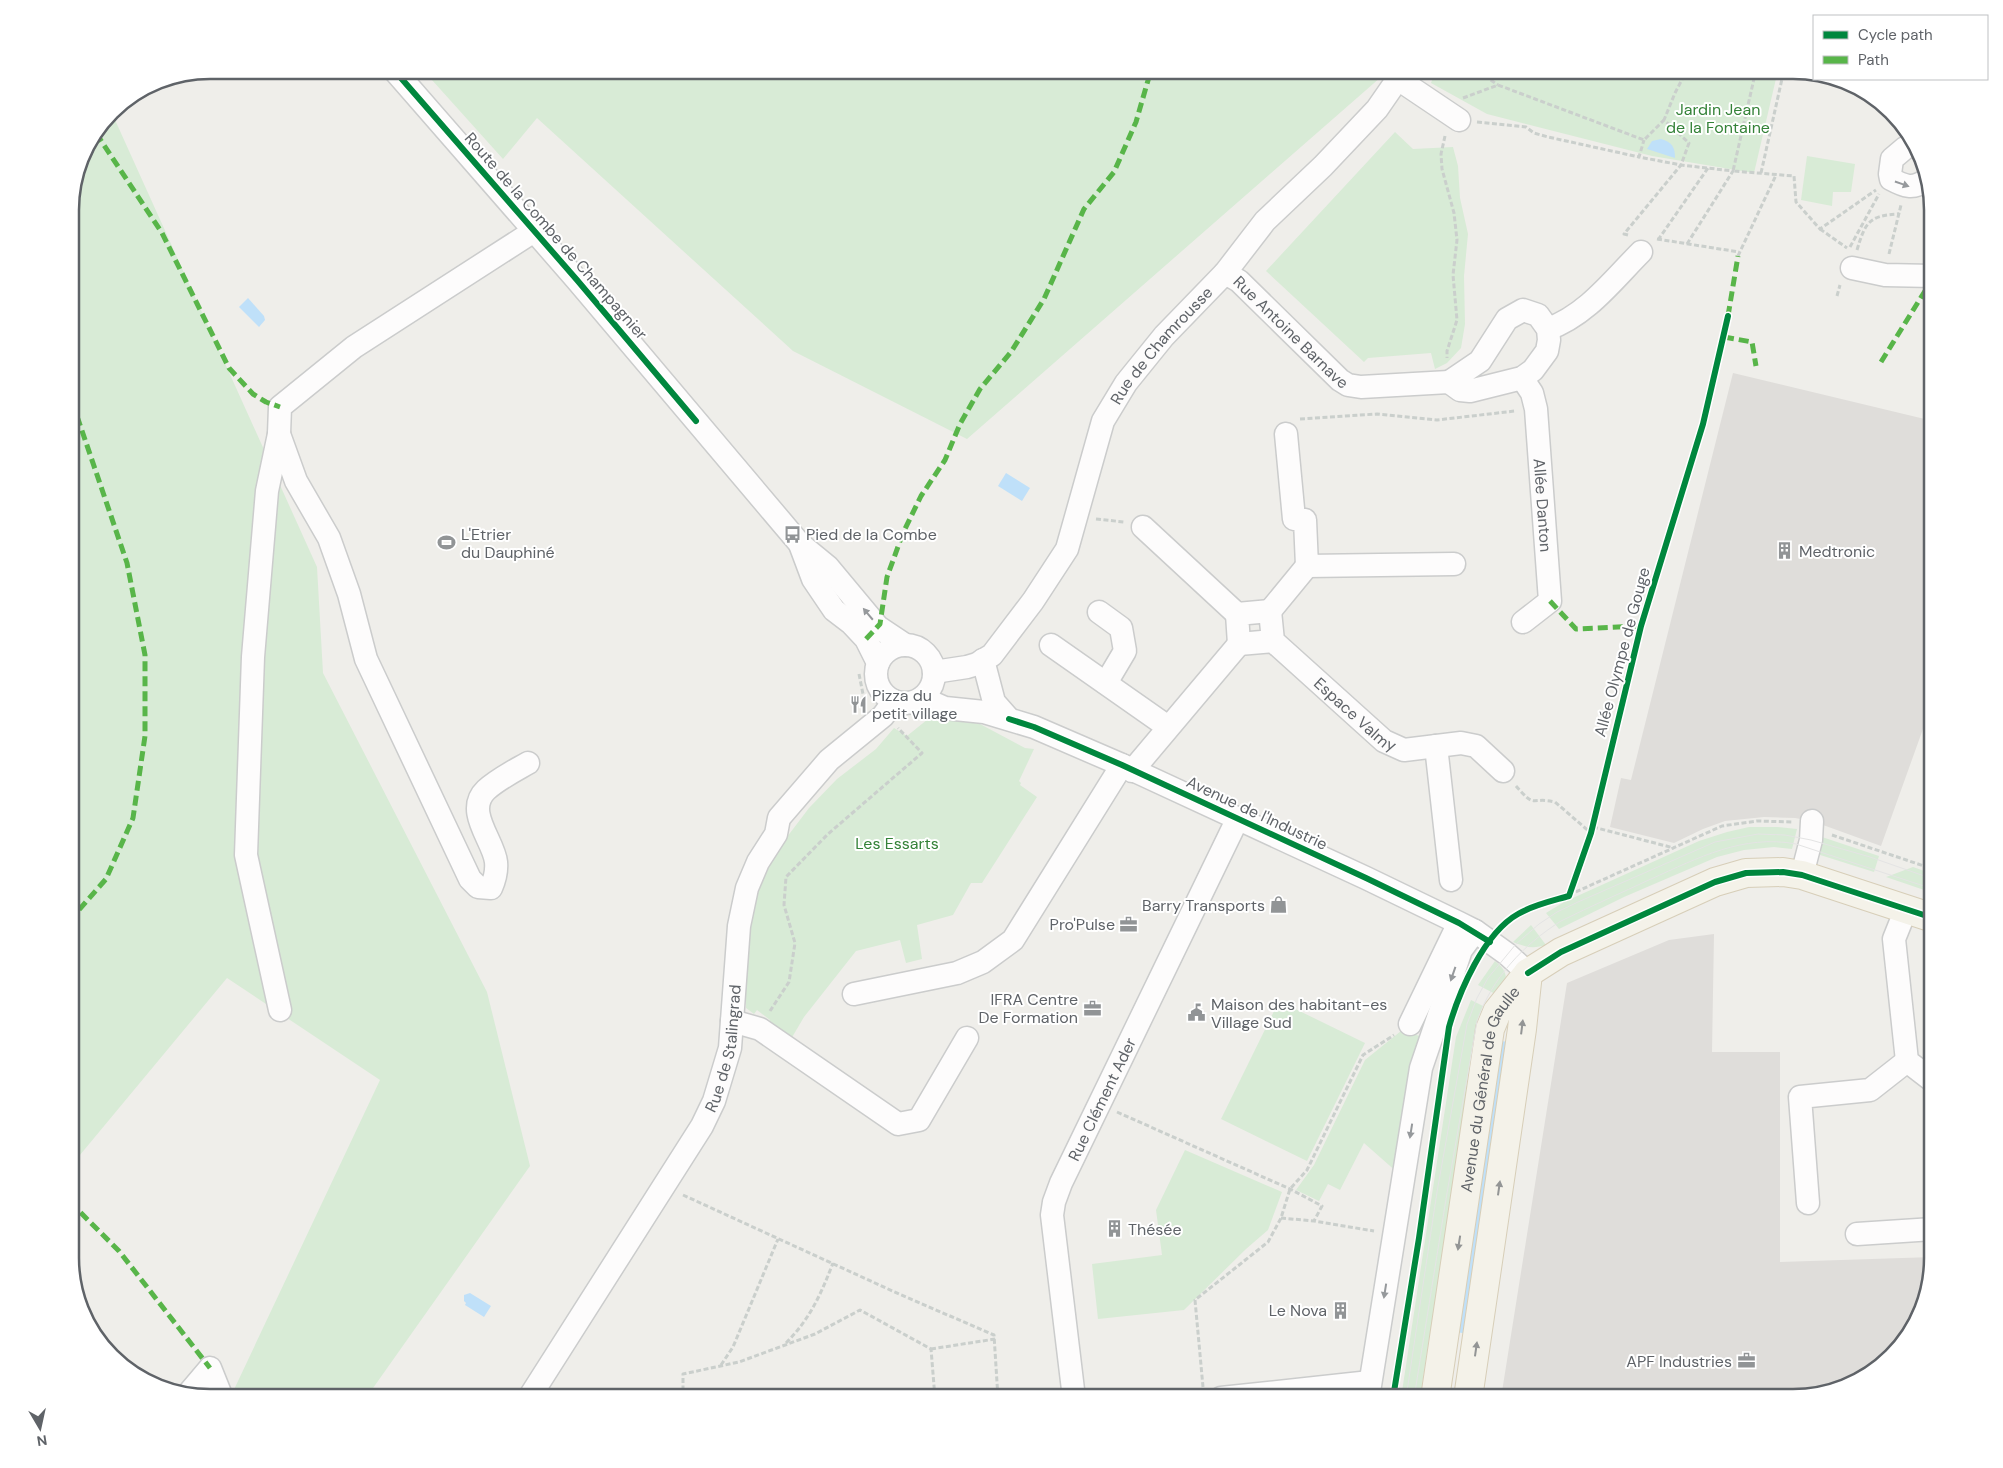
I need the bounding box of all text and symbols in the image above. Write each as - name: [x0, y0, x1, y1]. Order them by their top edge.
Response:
- legend: [1813, 15, 1988, 80]
- text: Cycle path: [1858, 25, 1933, 45]
- text: Path: [1858, 50, 1889, 70]
- park label: Jardin Jean de la Fontaine: [1666, 99, 1770, 138]
- street label: Route de la Combe de Champagnier: [460, 128, 652, 344]
- one-way arrow: [1895, 180, 1910, 188]
- street label: Rue Antoine Barnave: [1229, 271, 1352, 393]
- street label: Rue de Chamrousse: [1105, 282, 1217, 408]
- street label: Allée Danton: [1529, 458, 1557, 553]
- place label: L'Etrier du Dauphiné: [461, 524, 555, 563]
- bus stop icon: Pied de la Combe: [782, 524, 802, 544]
- place label: Pied de la Combe: [806, 524, 937, 545]
- sports icon: L'Etrier du Dauphiné: [437, 533, 457, 553]
- building icon: Medtronic: [1775, 541, 1795, 561]
- place label: Medtronic: [1799, 541, 1875, 562]
- street label: Allée Olympe de Gouge: [1589, 565, 1655, 739]
- one-way arrow: [862, 608, 873, 621]
- street label: Espace Valmy: [1310, 673, 1400, 756]
- place label: Pizza du petit village: [872, 685, 957, 724]
- restaurant icon: Pizza du petit village: [848, 694, 868, 714]
- street label: Avenue de l'Industrie: [1183, 771, 1331, 855]
- park label: Les Essarts: [855, 833, 939, 854]
- place label: Barry Transports: [1142, 895, 1265, 916]
- shop icon: Barry Transports: [1269, 895, 1289, 915]
- place label: Pro'Pulse: [1050, 914, 1115, 935]
- office icon: Pro'Pulse: [1119, 914, 1139, 934]
- one-way arrow: [1449, 967, 1457, 982]
- street label: Avenue du Général de Gaulle: [1455, 982, 1524, 1194]
- street label: Rue de Stalingrad: [700, 984, 745, 1116]
- place label: IFRA Centre De Formation: [978, 989, 1078, 1028]
- place label: Maison des habitant-es Village Sud: [1211, 994, 1387, 1033]
- office icon: IFRA Centre De Formation: [1082, 998, 1102, 1018]
- public building icon: Maison des habitant-es Village Sud: [1187, 1003, 1207, 1023]
- one-way arrow: [1518, 1019, 1526, 1035]
- street label: Rue Clément Ader: [1063, 1034, 1141, 1164]
- one-way arrow: [1407, 1123, 1415, 1139]
- one-way arrow: [1496, 1180, 1504, 1196]
- building icon: Thésée: [1104, 1219, 1124, 1239]
- place label: Thésée: [1128, 1219, 1181, 1240]
- one-way arrow: [1455, 1235, 1463, 1251]
- one-way arrow: [1381, 1283, 1389, 1299]
- place label: Le Nova: [1269, 1300, 1327, 1321]
- building icon: Le Nova: [1331, 1300, 1351, 1320]
- one-way arrow: [1473, 1340, 1481, 1356]
- place label: APF Industries: [1626, 1351, 1732, 1372]
- office icon: APF Industries: [1736, 1351, 1756, 1371]
- north arrow: [15, 1403, 65, 1453]
- text: N: [36, 1431, 48, 1451]

